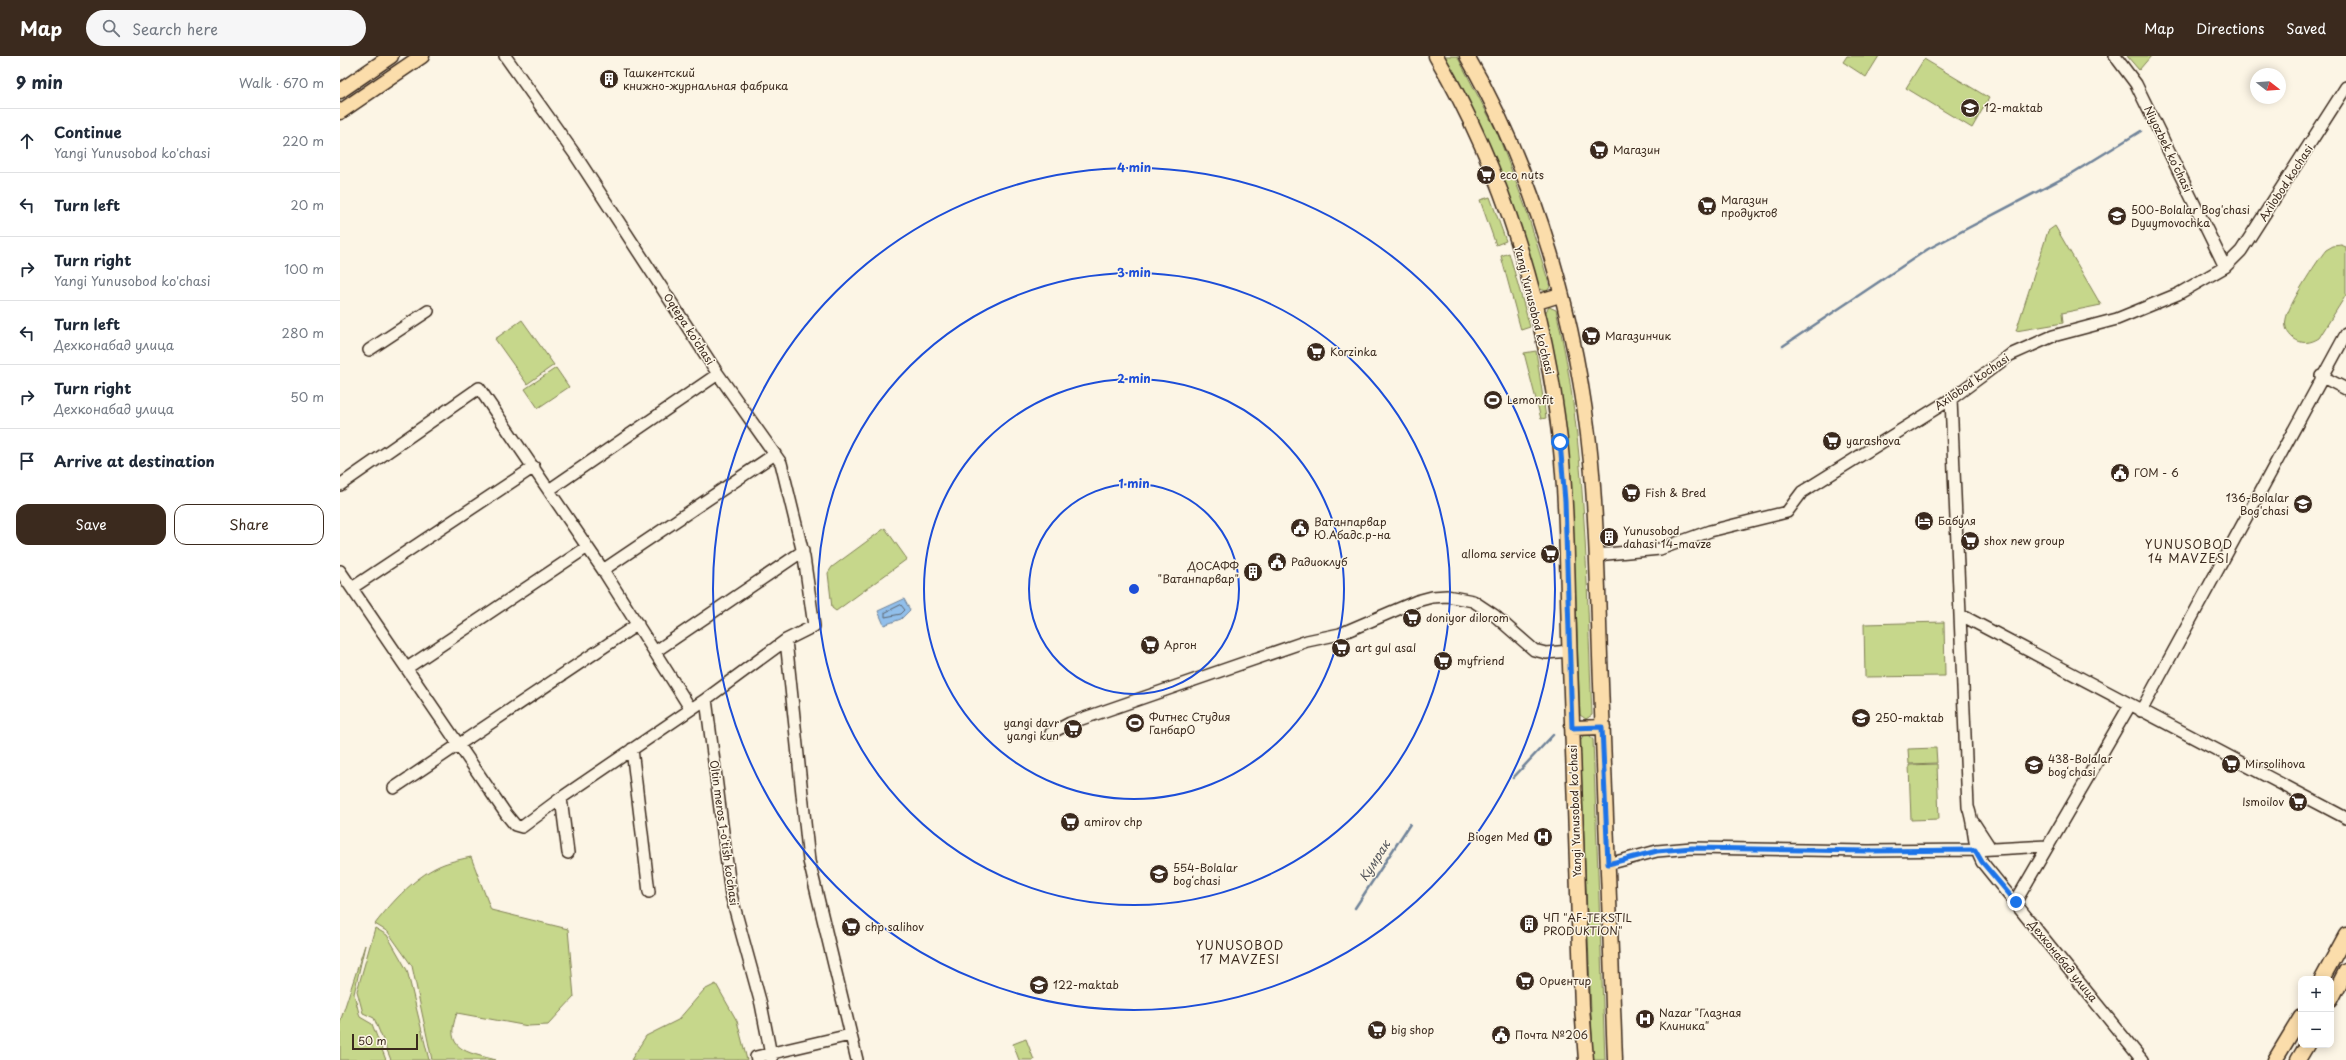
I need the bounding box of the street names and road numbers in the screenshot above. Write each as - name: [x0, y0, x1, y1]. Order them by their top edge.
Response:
- street label: Niyozbek koʻchasi: [2140, 103, 2197, 195]
- street label: Axilobod kochasi: [2254, 141, 2317, 224]
- street label: Yangi Yunusobod ko'chasi: [1510, 244, 1559, 376]
- street label: Oqtepa ko'chasi: [660, 289, 719, 368]
- street label: Axilobod kochasi: [1931, 349, 2013, 414]
- street label: Yangi Yunusobod ko'chasi: [1564, 745, 1585, 878]
- street label: Oltin meros 1-o'tish ko'chasi: [706, 759, 743, 907]
- street label: Дехконабад улица: [2024, 915, 2102, 1006]

